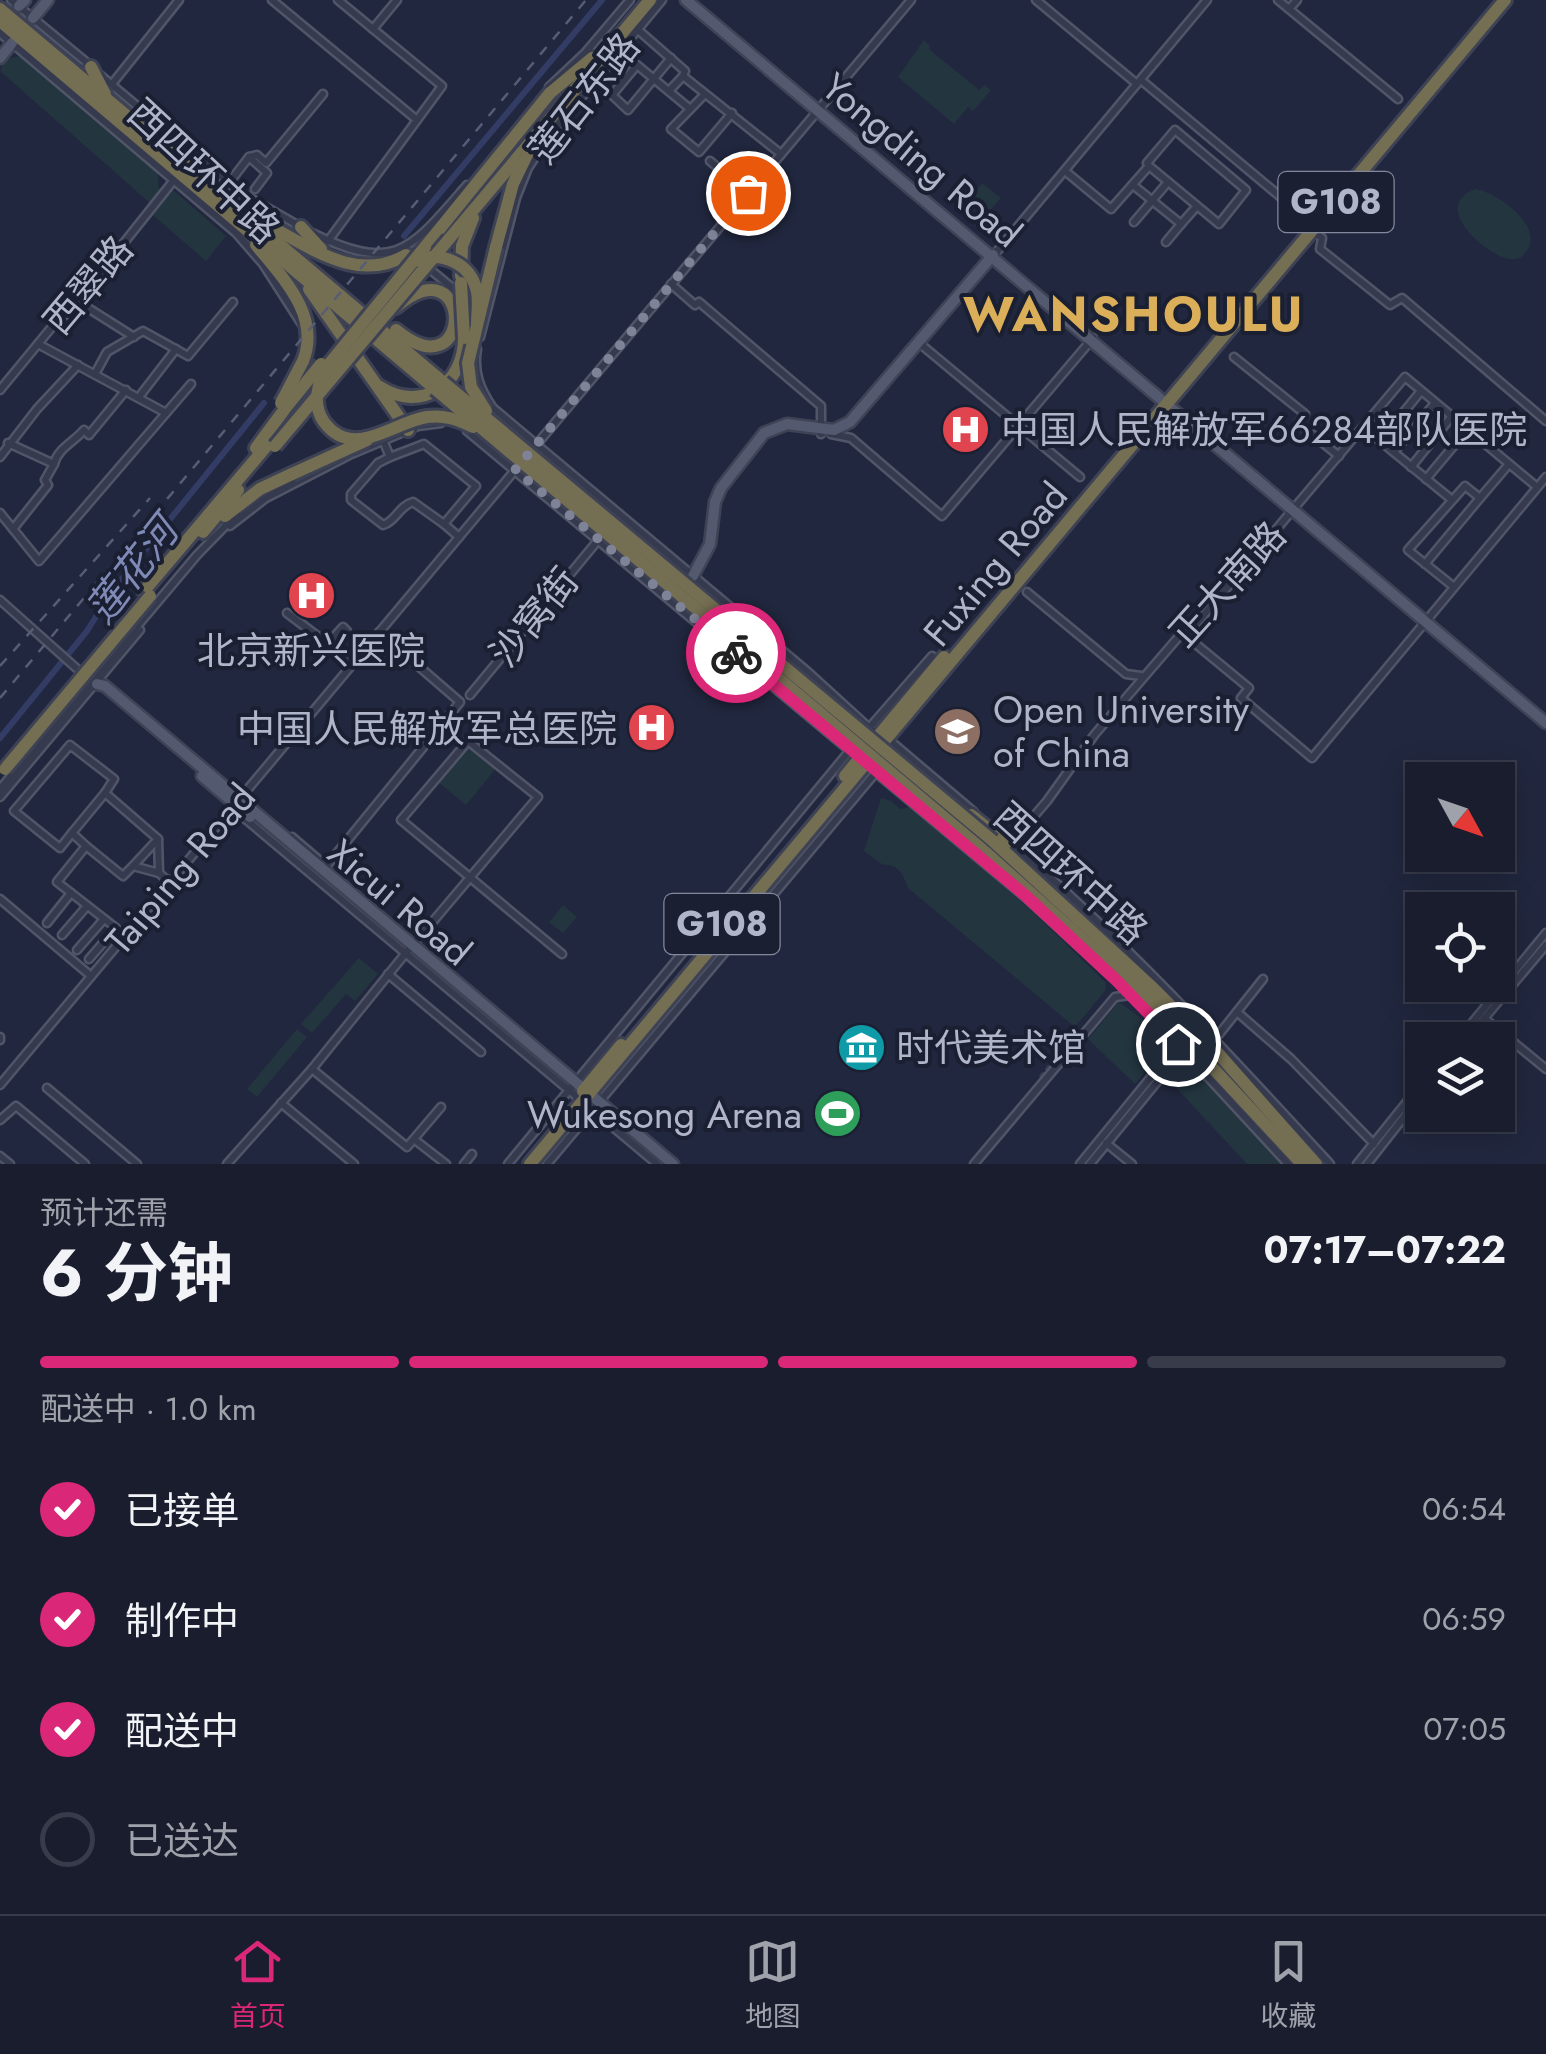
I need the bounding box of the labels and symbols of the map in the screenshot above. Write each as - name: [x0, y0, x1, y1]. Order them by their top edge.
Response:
- street label: 莲石东路: [516, 21, 652, 175]
- street label: Yongding Road: [810, 60, 1034, 260]
- street label: 西四环中路: [116, 86, 292, 256]
- pin: [706, 151, 791, 236]
- road number: G108: [1278, 172, 1394, 232]
- street label: 西翠路: [30, 224, 146, 346]
- district label: WANSHOULU: [963, 280, 1305, 349]
- place label: 中国人民解放军66284部队医院: [1001, 402, 1527, 457]
- hospital icon: 中国人民解放军66284部队医院: [940, 403, 992, 455]
- street label: Fuxing Road: [910, 470, 1080, 658]
- water label: 莲花河: [72, 499, 196, 635]
- street label: 正大南路: [1156, 509, 1298, 659]
- street label: 沙窝街: [477, 555, 591, 679]
- hospital icon: 北京新兴医院: [285, 570, 337, 622]
- courier: [686, 603, 786, 703]
- place label: 北京新兴医院: [197, 623, 425, 678]
- place label: Open University of China: [993, 682, 1249, 781]
- place label: 中国人民解放军总医院: [237, 701, 617, 756]
- hospital icon: 中国人民解放军总医院: [626, 702, 678, 754]
- school or university icon: Open University of China: [932, 705, 984, 757]
- north arrow: [1405, 762, 1515, 872]
- street label: Taiping Road: [92, 771, 268, 967]
- street label: 西四环中路: [982, 789, 1160, 957]
- street label: Xicui Road: [316, 826, 484, 978]
- road number: G108: [664, 894, 780, 954]
- pin: [1136, 1002, 1221, 1087]
- place label: 时代美术馆: [896, 1020, 1086, 1075]
- museum icon: 时代美术馆: [835, 1021, 887, 1073]
- place label: Wukesong Arena: [527, 1087, 802, 1142]
- sports icon: Wukesong Arena: [811, 1088, 863, 1140]

